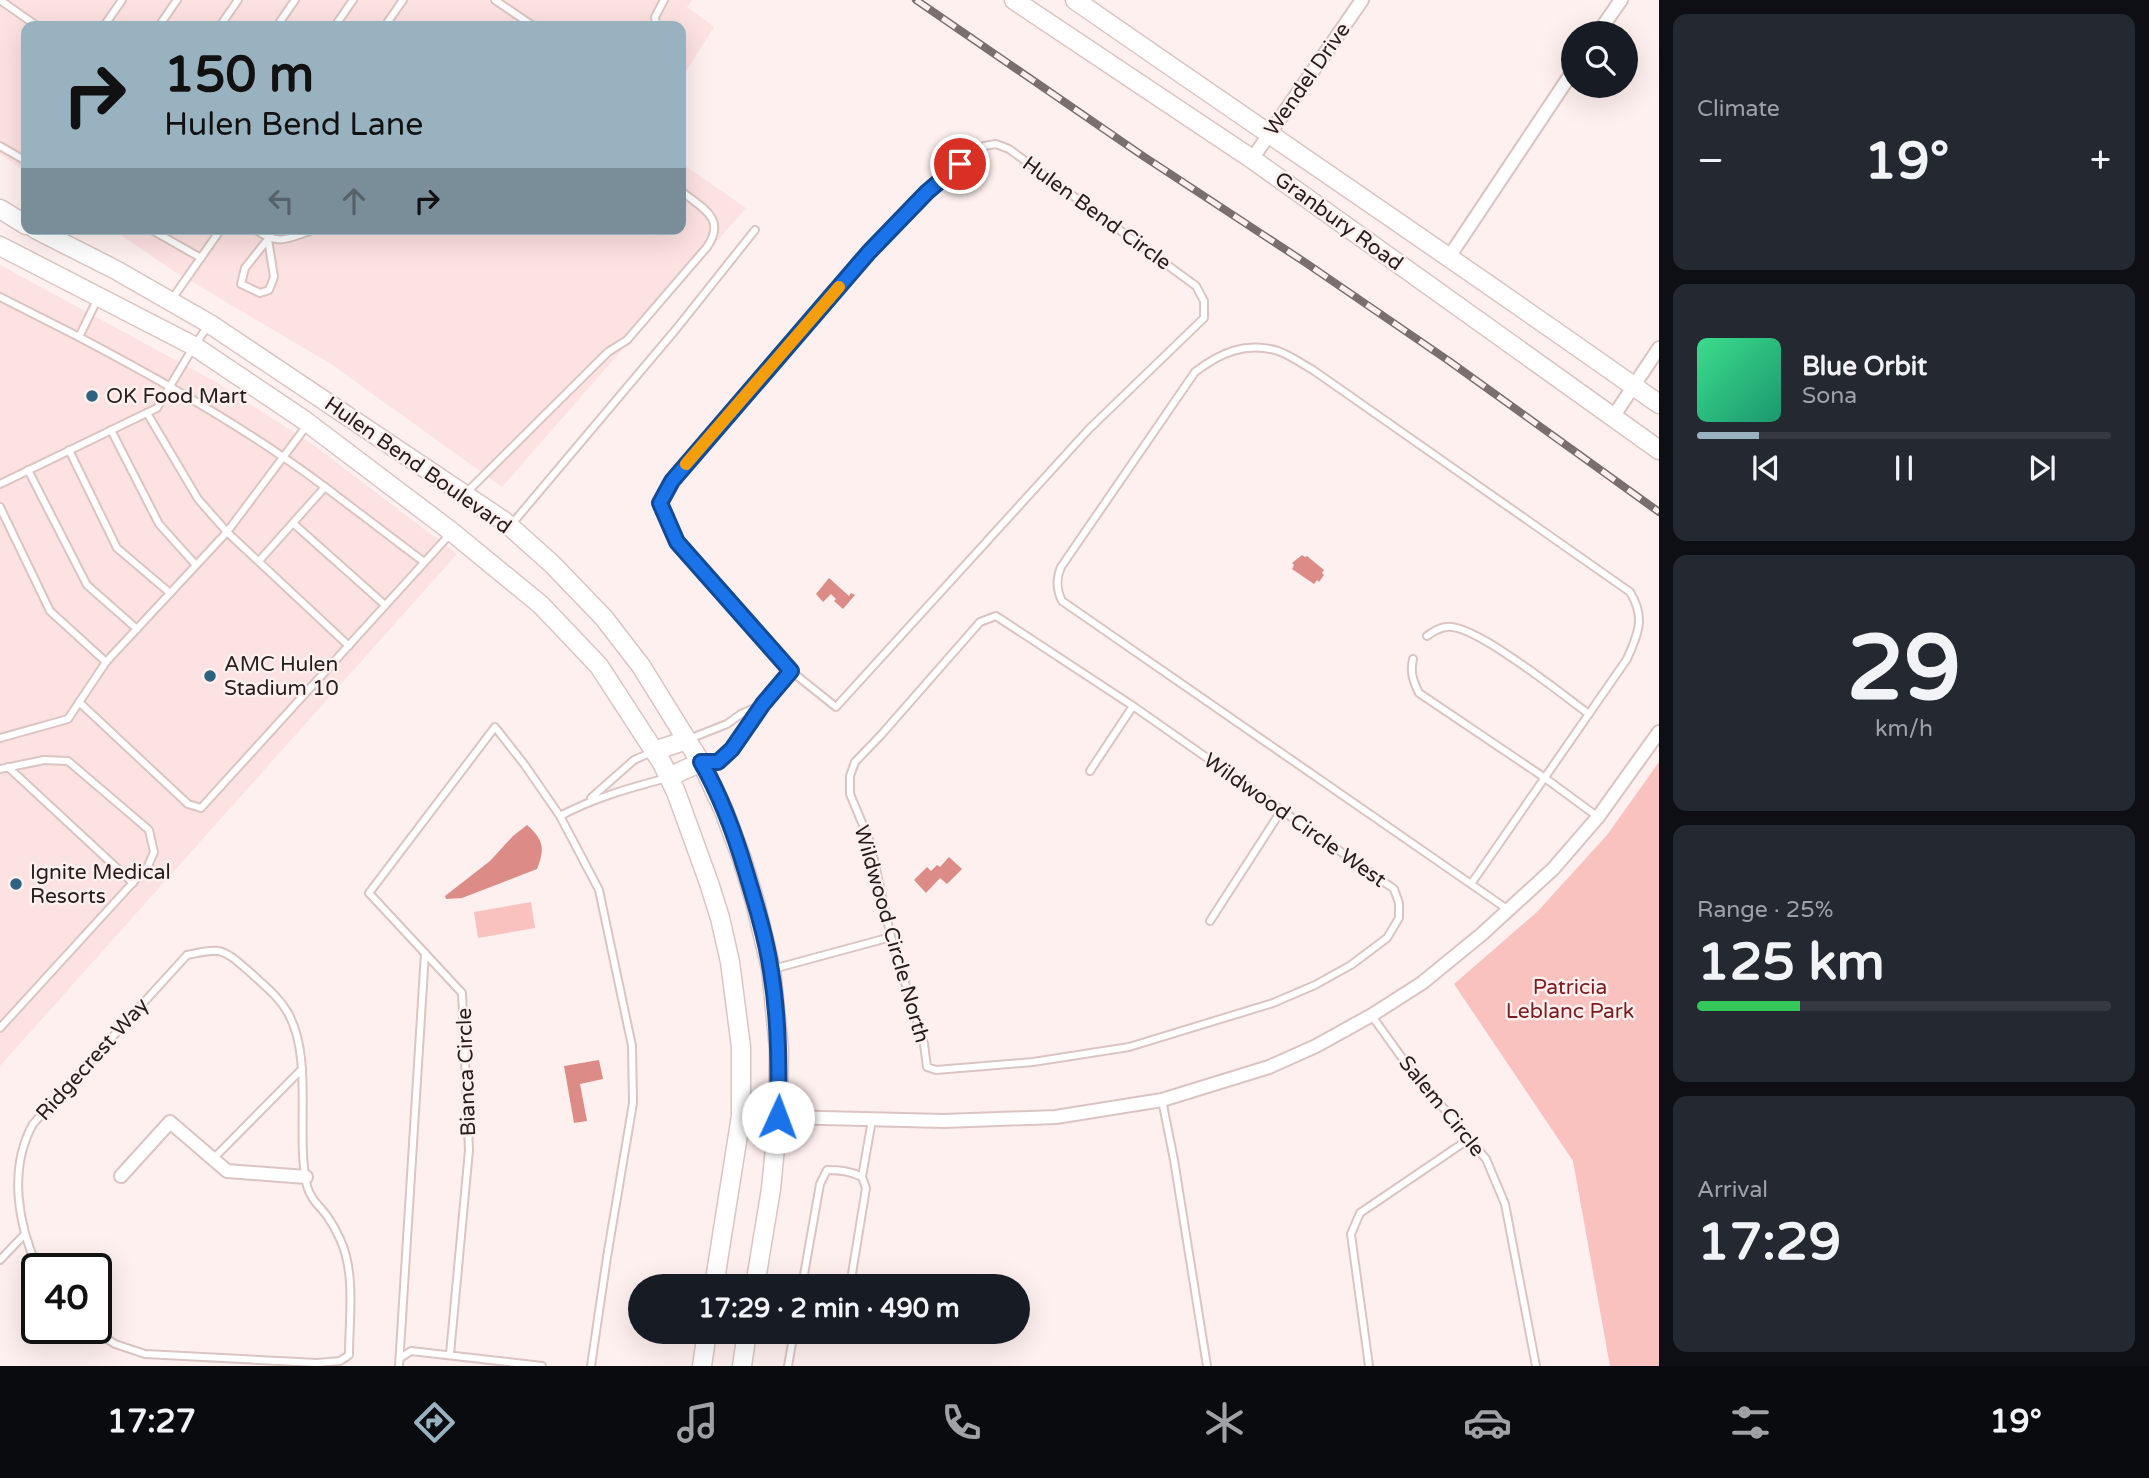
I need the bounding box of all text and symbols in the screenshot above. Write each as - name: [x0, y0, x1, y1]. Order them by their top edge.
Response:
- street label: Wendel Drive: [1259, 18, 1356, 141]
- map controls: [1561, 21, 1638, 98]
- button: search: [1561, 21, 1638, 98]
- text: 150 m: [164, 46, 314, 105]
- icon: right: [49, 49, 140, 140]
- text: Climate: [1697, 95, 1780, 123]
- text: Hulen Bend Lane: [164, 106, 423, 144]
- text: 19°: [1864, 130, 1949, 193]
- pin: [930, 134, 990, 194]
- text: −: [1697, 138, 1724, 184]
- text: +: [2090, 138, 2111, 184]
- icon: arrive: [941, 145, 979, 183]
- street label: Hulen Bend Circle: [1018, 151, 1176, 276]
- street label: Granbury Road: [1270, 167, 1408, 276]
- icon: left: [262, 182, 300, 220]
- icon: ahead: [335, 182, 373, 220]
- icon: right: [408, 182, 446, 220]
- text: Blue Orbit: [1802, 351, 1927, 382]
- text: Sona: [1802, 382, 1857, 410]
- place label: OK Food Mart: [106, 384, 247, 409]
- marker: OK Food Mart: [84, 388, 100, 404]
- street label: Hulen Bend Boulevard: [319, 391, 516, 539]
- icon: previous: [1747, 449, 1785, 487]
- icon: pause: [1885, 449, 1923, 487]
- icon: next: [2023, 449, 2061, 487]
- text: 29: [1847, 614, 1961, 724]
- place label: AMC Hulen Stadium 10: [224, 652, 339, 701]
- marker: AMC Hulen Stadium 10: [202, 668, 218, 684]
- text: km/h: [1875, 715, 1933, 743]
- street label: Wildwood Circle West: [1199, 748, 1391, 893]
- street label: Wildwood Circle North: [848, 823, 935, 1046]
- place label: Ignite Medical Resorts: [30, 860, 171, 909]
- marker: Ignite Medical Resorts: [8, 876, 24, 892]
- text: Range · 25%: [1697, 896, 1833, 924]
- text: 125 km: [1697, 931, 1885, 994]
- park label: Patricia Leblanc Park: [1506, 975, 1634, 1024]
- street label: Ridgecrest Way: [31, 993, 154, 1126]
- street label: Bianca Circle: [452, 1007, 481, 1137]
- street label: Salem Circle: [1393, 1051, 1490, 1162]
- position arrow: [741, 1080, 815, 1154]
- text: Arrival: [1697, 1176, 1768, 1204]
- text: 17:29: [1697, 1211, 1841, 1274]
- speed limit sign: 40: [21, 1253, 112, 1344]
- text: 17:29 · 2 min · 490 m: [698, 1293, 960, 1324]
- icon: directions: [410, 1398, 459, 1447]
- icon: music: [673, 1398, 722, 1447]
- icon: phone: [937, 1398, 986, 1447]
- icon: climate: [1200, 1398, 1249, 1447]
- icon: car: [1463, 1398, 1512, 1447]
- icon: filters: [1726, 1398, 1775, 1447]
- text: 17:27: [107, 1403, 196, 1441]
- text: 19°: [1989, 1403, 2042, 1441]

